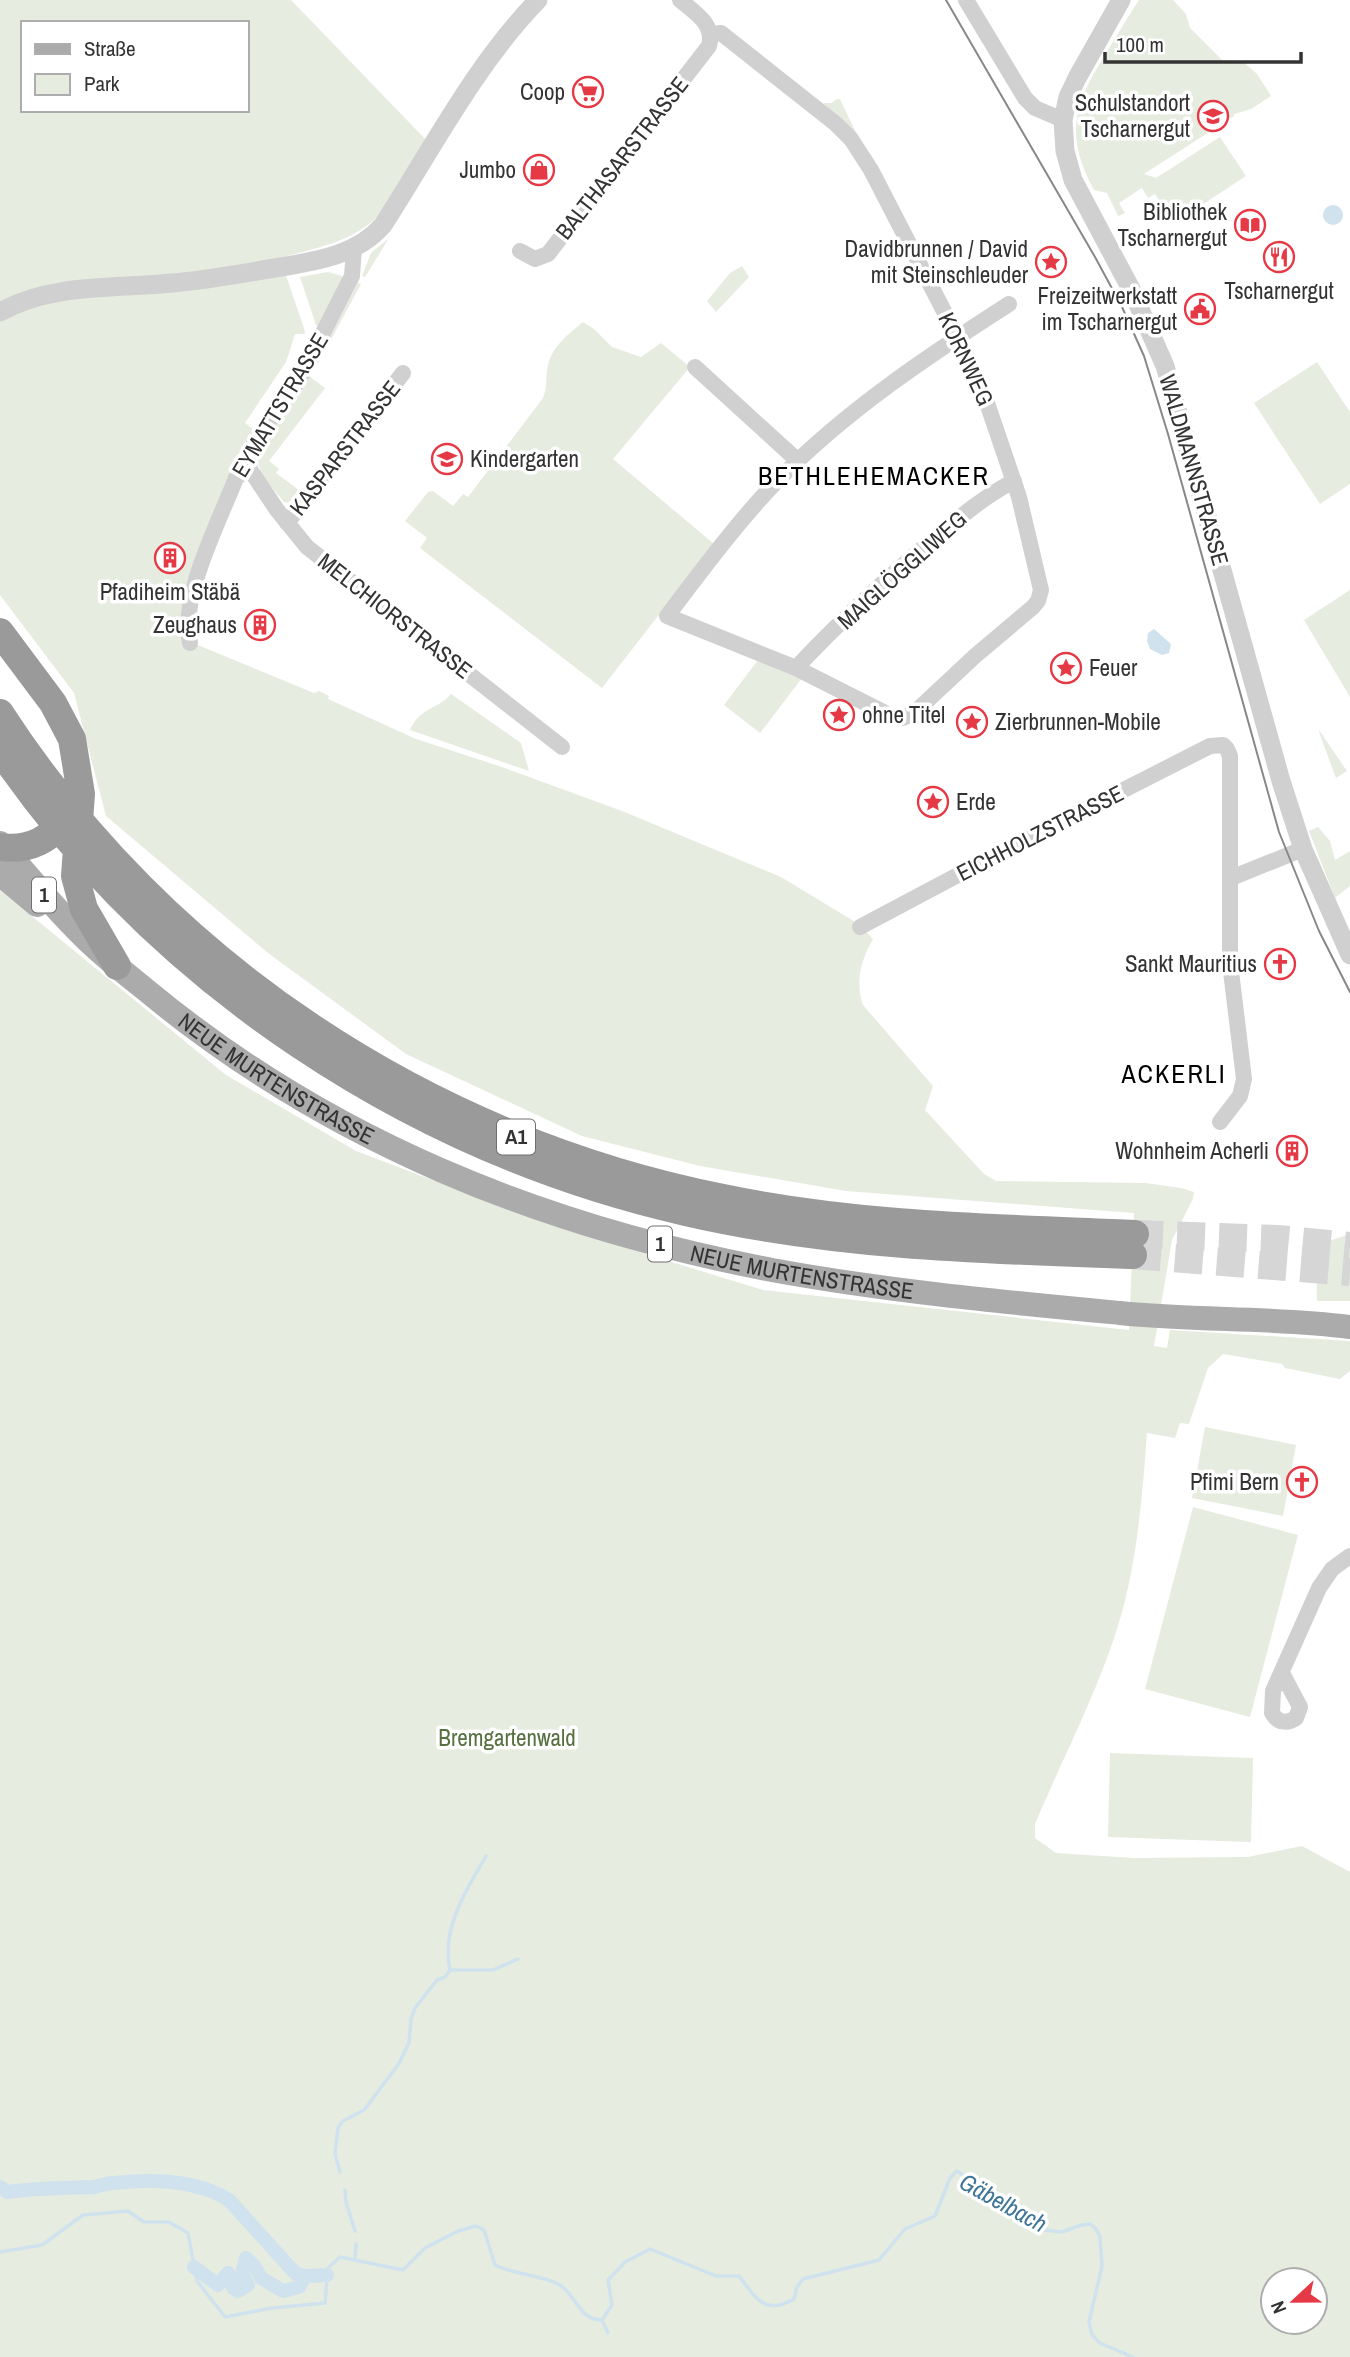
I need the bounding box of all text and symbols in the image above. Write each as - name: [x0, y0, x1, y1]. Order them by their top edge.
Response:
- legend: [21, 21, 248, 112]
- scale bar: [1105, 21, 1301, 65]
- text: 100 m: [1116, 30, 1164, 59]
- text: Straße: [84, 34, 136, 63]
- text: Park: [84, 69, 120, 98]
- street label: BALTHASARSTRASSE: [548, 70, 695, 246]
- supermarket icon: Coop: [571, 75, 605, 109]
- place label: Coop: [520, 76, 565, 107]
- place label: Schulstandort Tscharnergut: [1075, 87, 1190, 144]
- school or university icon: Schulstandort Tscharnergut: [1196, 99, 1230, 133]
- shop icon: Jumbo: [522, 153, 556, 187]
- place label: Jumbo: [459, 154, 516, 185]
- place label: Bibliothek Tscharnergut: [1117, 196, 1228, 253]
- library icon: Bibliothek Tscharnergut: [1233, 208, 1267, 242]
- place label: Davidbrunnen / David mit Steinschleuder: [845, 233, 1029, 290]
- restaurant icon: Tscharnergut: [1262, 240, 1296, 274]
- place icon: Davidbrunnen / David mit Steinschleuder: [1034, 245, 1068, 279]
- place label: Tscharnergut: [1224, 275, 1334, 306]
- place label: Freizeitwerkstatt im Tscharnergut: [1038, 280, 1177, 337]
- public building icon: Freizeitwerkstatt im Tscharnergut: [1183, 292, 1217, 326]
- street label: KORNWEG: [931, 307, 1002, 410]
- street label: EYMATTSTRASSE: [224, 327, 335, 483]
- street label: WALDMANNSTRASSE: [1152, 371, 1237, 569]
- street label: KASPARSTRASSE: [282, 374, 407, 522]
- school or university icon: Kindergarten: [430, 442, 464, 476]
- place label: Kindergarten: [470, 443, 579, 474]
- district label: BETHLEHEMACKER: [758, 458, 990, 493]
- street label: MAIGLÖGGLIWEG: [831, 503, 973, 636]
- building icon: Pfadiheim Stäbä: [153, 541, 187, 575]
- street label: MELCHIORSTRASSE: [312, 546, 479, 686]
- place label: Pfadiheim Stäbä: [100, 576, 241, 607]
- building icon: Zeughaus: [243, 608, 277, 642]
- place label: Zeughaus: [153, 609, 237, 640]
- place icon: Feuer: [1049, 651, 1083, 685]
- place label: Feuer: [1089, 652, 1138, 683]
- place icon: ohne Titel: [822, 698, 856, 732]
- place label: ohne Titel: [862, 699, 945, 730]
- place icon: Zierbrunnen-Mobile: [955, 705, 989, 739]
- place label: Zierbrunnen-Mobile: [995, 706, 1161, 737]
- street label: EICHHOLZSTRASSE: [951, 777, 1129, 888]
- place icon: Erde: [916, 785, 950, 819]
- place label: Erde: [956, 786, 996, 817]
- road number: 1: [32, 878, 56, 912]
- church icon: Sankt Mauritius: [1263, 947, 1297, 981]
- place label: Sankt Mauritius: [1125, 948, 1257, 979]
- street label: NEUE MURTENSTRASSE: [172, 1005, 380, 1152]
- district label: ACKERLI: [1120, 1056, 1227, 1091]
- road number: A1: [497, 1120, 535, 1154]
- building icon: Wohnheim Acherli: [1275, 1134, 1309, 1168]
- place label: Wohnheim Acherli: [1115, 1135, 1269, 1166]
- road number: 1: [648, 1226, 672, 1262]
- street label: NEUE MURTENSTRASSE: [687, 1237, 915, 1306]
- church icon: Pfimi Bern: [1285, 1465, 1319, 1499]
- place label: Pfimi Bern: [1190, 1466, 1279, 1497]
- park label: Bremgartenwald: [438, 1722, 576, 1753]
- water label: Gäbelbach: [954, 2165, 1053, 2239]
- north arrow: [1259, 2266, 1329, 2336]
- text: N: [1264, 2297, 1292, 2317]

